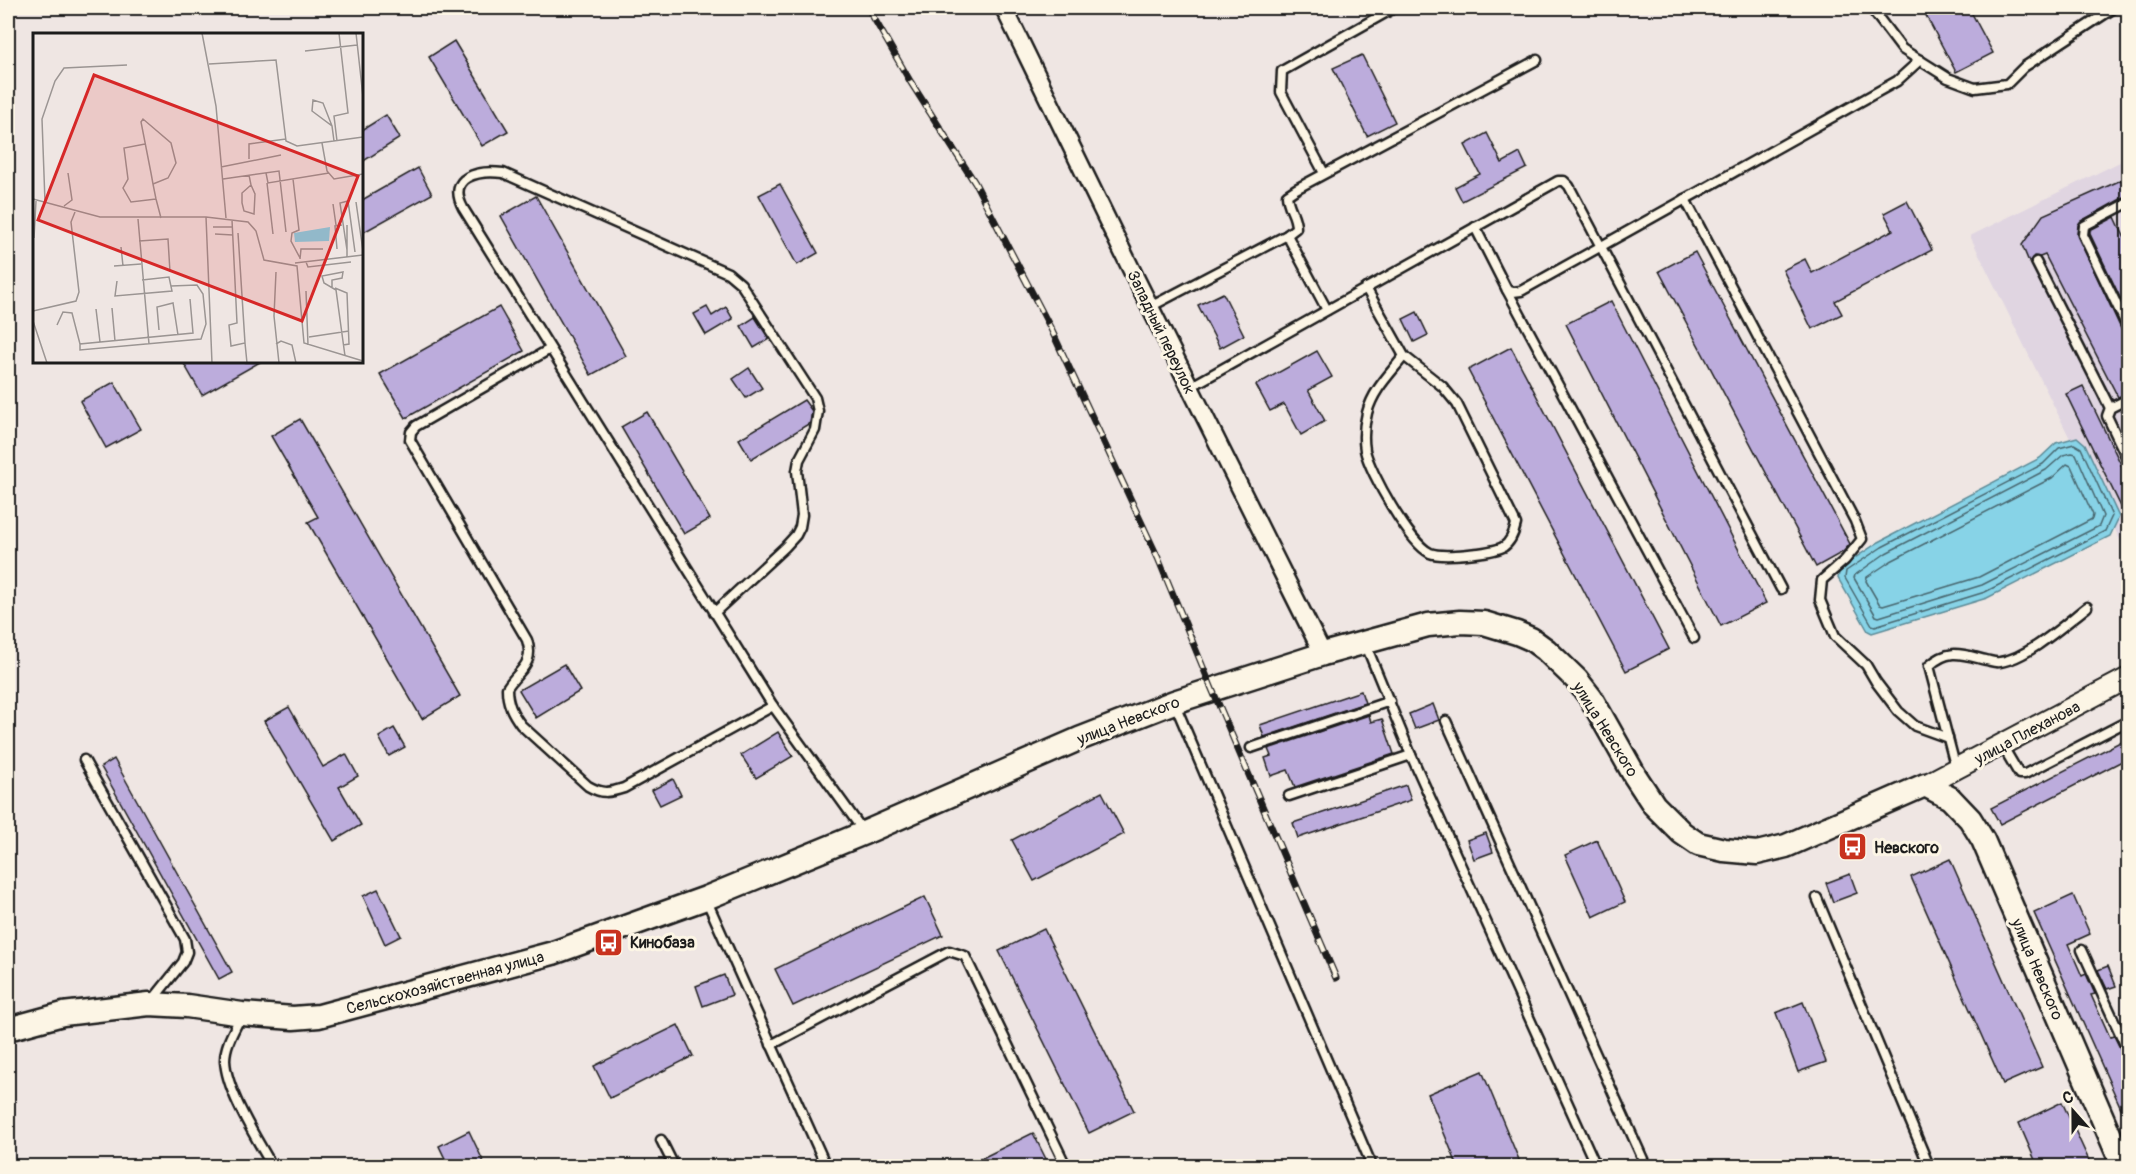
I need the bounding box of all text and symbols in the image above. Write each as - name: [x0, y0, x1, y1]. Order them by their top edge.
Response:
- inset map: [33, 33, 363, 363]
- street label: Западный переулок: [1122, 267, 1200, 398]
- street label: улица Невского: [1567, 677, 1643, 781]
- street label: улица Невского: [1073, 692, 1183, 750]
- street label: улица Плеханова: [1970, 697, 2084, 770]
- bus stop icon: Невского: [1837, 831, 1869, 863]
- place label: Невского: [1874, 838, 1939, 858]
- street label: улица Невского: [2006, 915, 2068, 1023]
- bus stop icon: Кинобаза: [593, 926, 625, 958]
- place label: Кинобаза: [630, 933, 695, 953]
- street label: Сельскохозяйственная улица: [344, 947, 546, 1019]
- north arrow: [2043, 1081, 2103, 1141]
- text: С: [2060, 1087, 2076, 1109]

